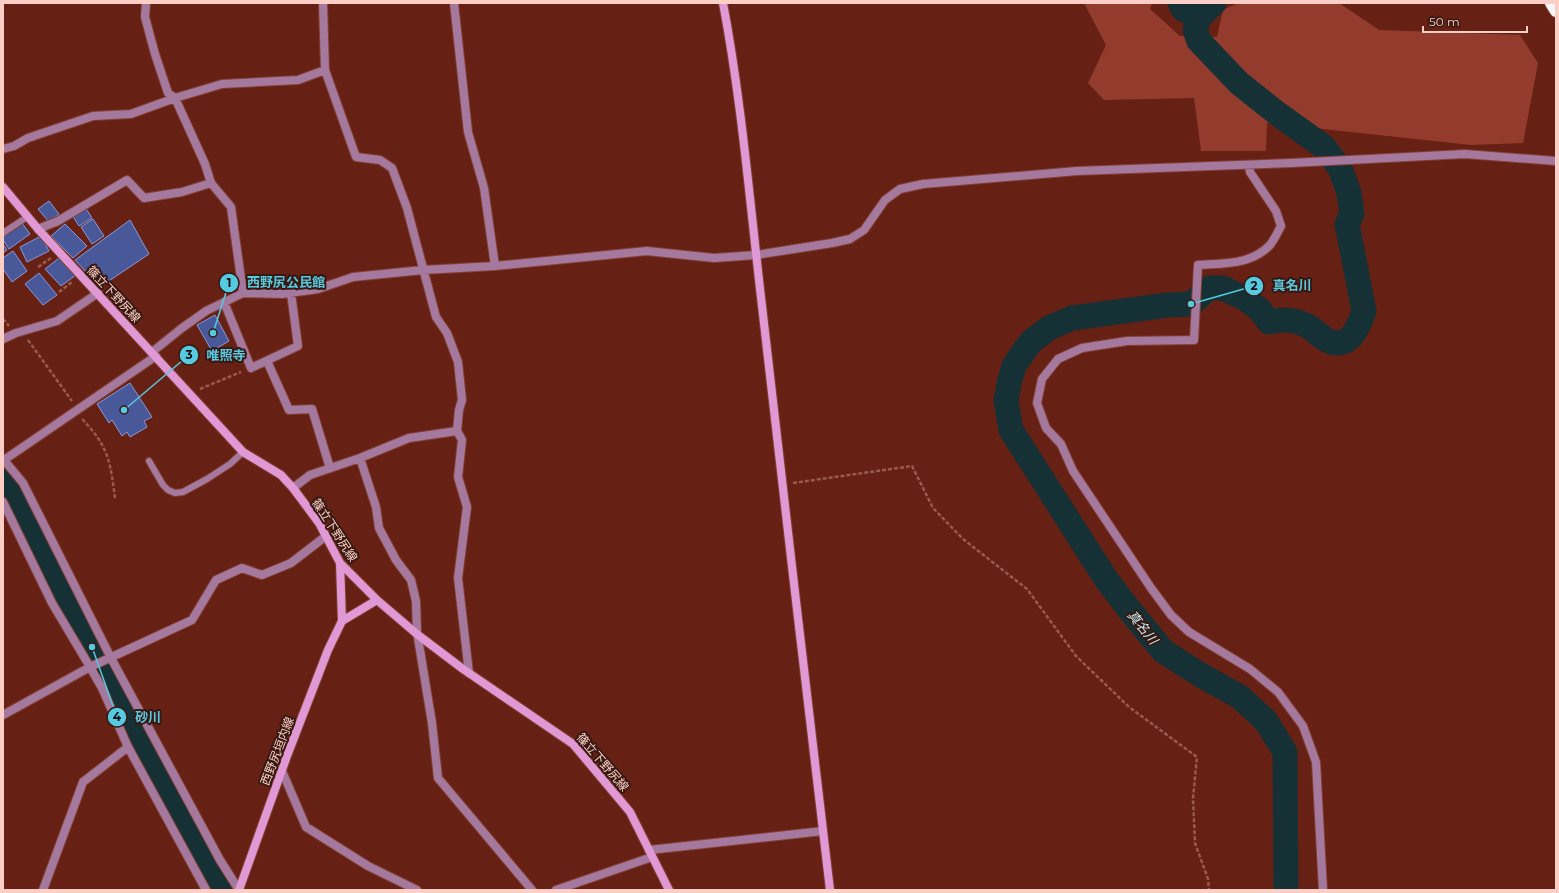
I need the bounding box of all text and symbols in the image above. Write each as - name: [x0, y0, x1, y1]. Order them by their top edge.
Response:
- scale bar: [1423, 8, 1527, 34]
- text: 50 m: [1429, 14, 1460, 29]
- street label: 篠立下野尻線: [84, 263, 144, 325]
- callout: 西野尻公民館: [219, 270, 333, 295]
- callout: 真名川: [1244, 273, 1319, 298]
- text: 西野尻公民館: [247, 274, 325, 290]
- text: 1: [227, 275, 231, 290]
- text: 真名川: [1272, 277, 1312, 293]
- text: 2: [1250, 278, 1258, 293]
- callout: 唯照寺: [179, 343, 254, 368]
- text: 3: [184, 347, 193, 362]
- text: 唯照寺: [206, 347, 246, 363]
- street label: 篠立下野尻線: [309, 496, 361, 564]
- water label: 真名川: [1125, 607, 1163, 649]
- callout: 砂川: [107, 704, 169, 729]
- text: 4: [113, 709, 122, 724]
- text: 砂川: [135, 709, 161, 725]
- street label: 西野尻垣内線: [257, 715, 297, 787]
- street label: 篠立下野尻線: [574, 730, 632, 794]

